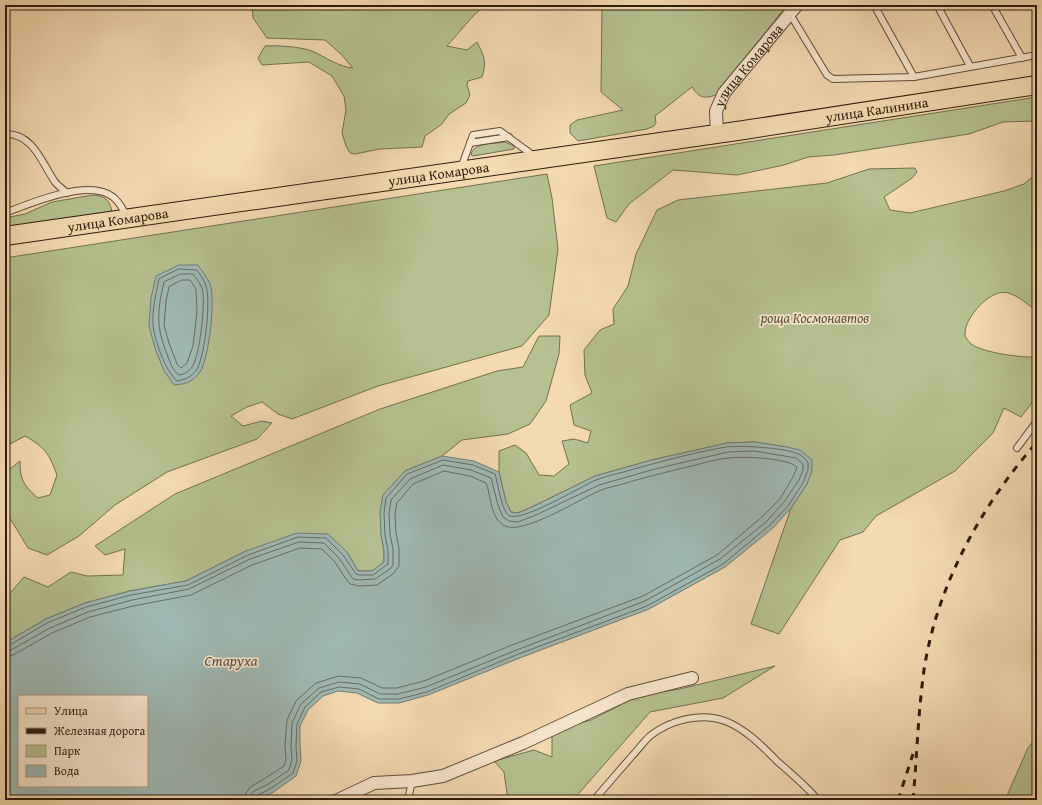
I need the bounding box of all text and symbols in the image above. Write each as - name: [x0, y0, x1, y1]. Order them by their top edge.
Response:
- street label: улица Комарова: [709, 19, 788, 111]
- street label: улица Калинина: [823, 92, 930, 127]
- street label: улица Комарова: [386, 157, 491, 191]
- street label: улица Комарова: [65, 203, 170, 237]
- park label: роща Космонавтов: [760, 308, 869, 328]
- water label: Старуха: [204, 650, 258, 671]
- legend: [18, 695, 148, 787]
- text: Улица: [54, 702, 88, 719]
- text: Железная дорога: [53, 722, 145, 739]
- text: Парк: [54, 742, 81, 759]
- text: Вода: [54, 762, 79, 779]

